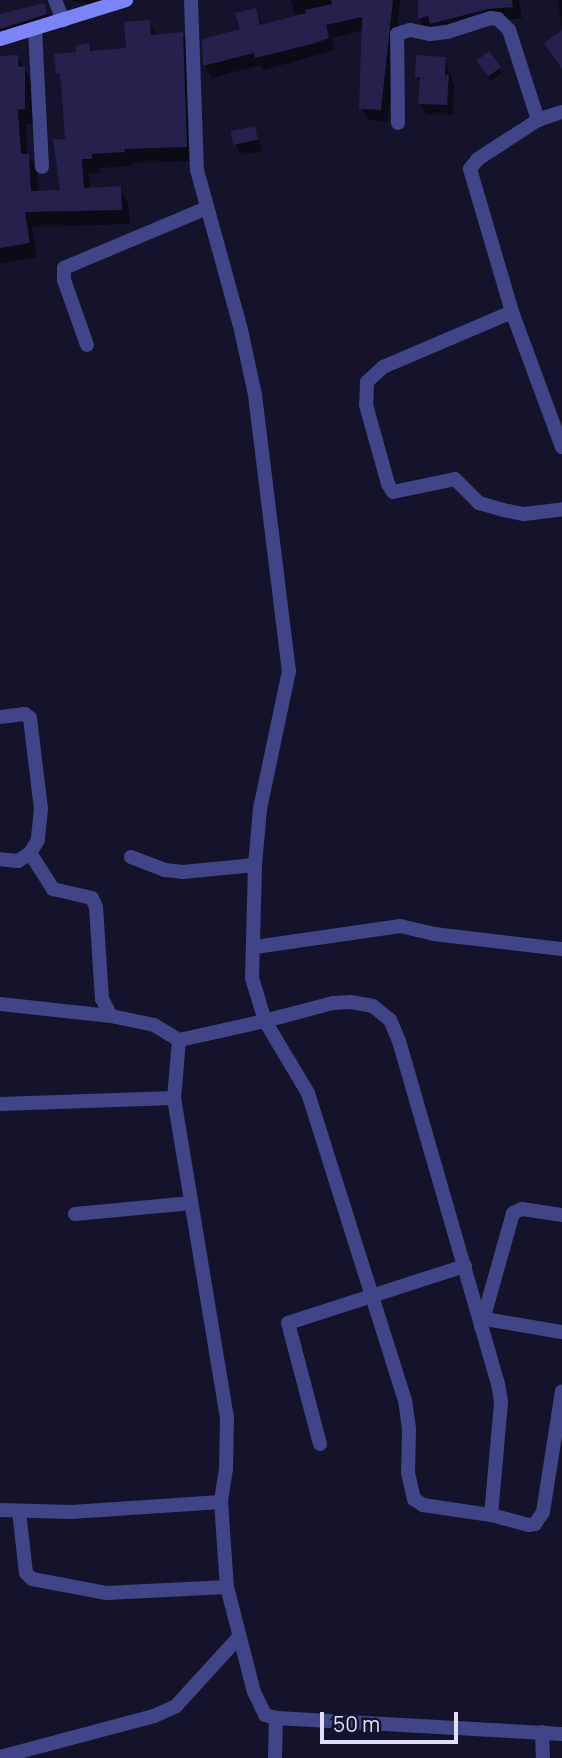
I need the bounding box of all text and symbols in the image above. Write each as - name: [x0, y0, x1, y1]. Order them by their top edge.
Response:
- scale bar: [324, 1698, 462, 1742]
- text: 50 m: [333, 1710, 380, 1738]

